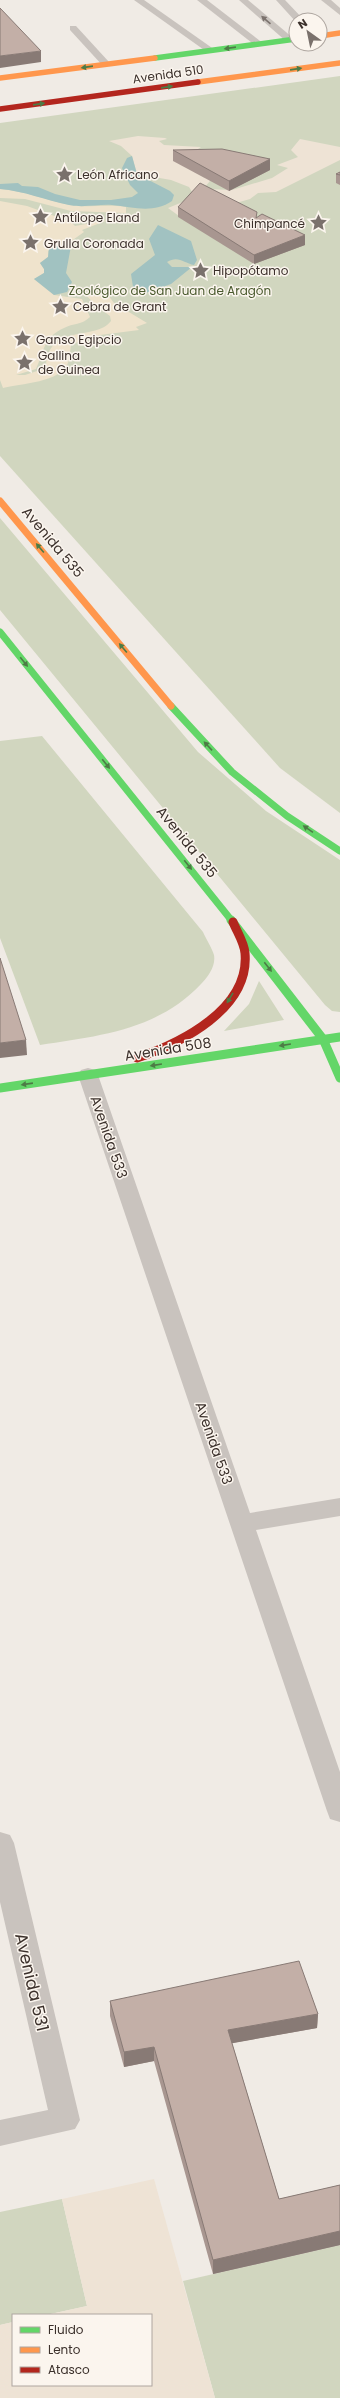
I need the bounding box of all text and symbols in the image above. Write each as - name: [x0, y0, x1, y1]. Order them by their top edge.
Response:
- north arrow: [288, 12, 328, 52]
- one-way arrow: [261, 15, 272, 24]
- text: N: [295, 15, 310, 33]
- one-way arrow: [224, 45, 236, 51]
- street label: Avenida 510: [132, 61, 204, 87]
- one-way arrow: [81, 64, 93, 70]
- one-way arrow: [290, 66, 302, 72]
- one-way arrow: [161, 84, 174, 90]
- one-way arrow: [33, 101, 45, 107]
- place icon: León Africano: [54, 164, 74, 184]
- place label: León Africano: [77, 166, 159, 183]
- place icon: Antílope Eland: [31, 207, 51, 227]
- place label: Antílope Eland: [54, 209, 140, 226]
- place icon: Chimpancé: [308, 213, 328, 233]
- place label: Chimpancé: [234, 215, 305, 232]
- place icon: Grulla Coronada: [21, 233, 41, 253]
- place label: Grulla Coronada: [44, 235, 144, 252]
- place icon: Hipopótamo: [190, 260, 210, 280]
- place label: Hipopótamo: [213, 262, 289, 279]
- park label: Zoológico de San Juan de Aragón: [69, 282, 271, 299]
- place icon: Cebra de Grant: [50, 296, 70, 316]
- place label: Cebra de Grant: [73, 298, 166, 315]
- place icon: Ganso Egipcio: [13, 329, 33, 349]
- place label: Ganso Egipcio: [36, 331, 122, 348]
- place label: Gallina de Guinea: [38, 347, 100, 378]
- place icon: Gallina de Guinea: [15, 352, 35, 372]
- street label: Avenida 535: [17, 502, 89, 582]
- one-way arrow: [35, 543, 44, 554]
- one-way arrow: [118, 643, 127, 654]
- one-way arrow: [20, 657, 29, 668]
- one-way arrow: [203, 741, 213, 751]
- one-way arrow: [102, 758, 110, 769]
- street label: Avenida 535: [152, 802, 222, 882]
- one-way arrow: [302, 825, 313, 833]
- one-way arrow: [183, 859, 192, 870]
- one-way arrow: [263, 962, 272, 973]
- one-way arrow: [227, 992, 234, 1004]
- street label: Avenida 508: [123, 1032, 213, 1066]
- one-way arrow: [278, 1042, 291, 1048]
- one-way arrow: [150, 1062, 162, 1068]
- one-way arrow: [21, 1081, 33, 1087]
- street label: Avenida 533: [85, 1093, 133, 1181]
- street label: Avenida 533: [190, 1399, 238, 1487]
- street label: Avenida 531: [9, 1930, 55, 2034]
- legend: [12, 2314, 152, 2386]
- text: Fluido: [48, 2321, 84, 2338]
- text: Lento: [48, 2341, 81, 2358]
- text: Atasco: [48, 2361, 90, 2378]

